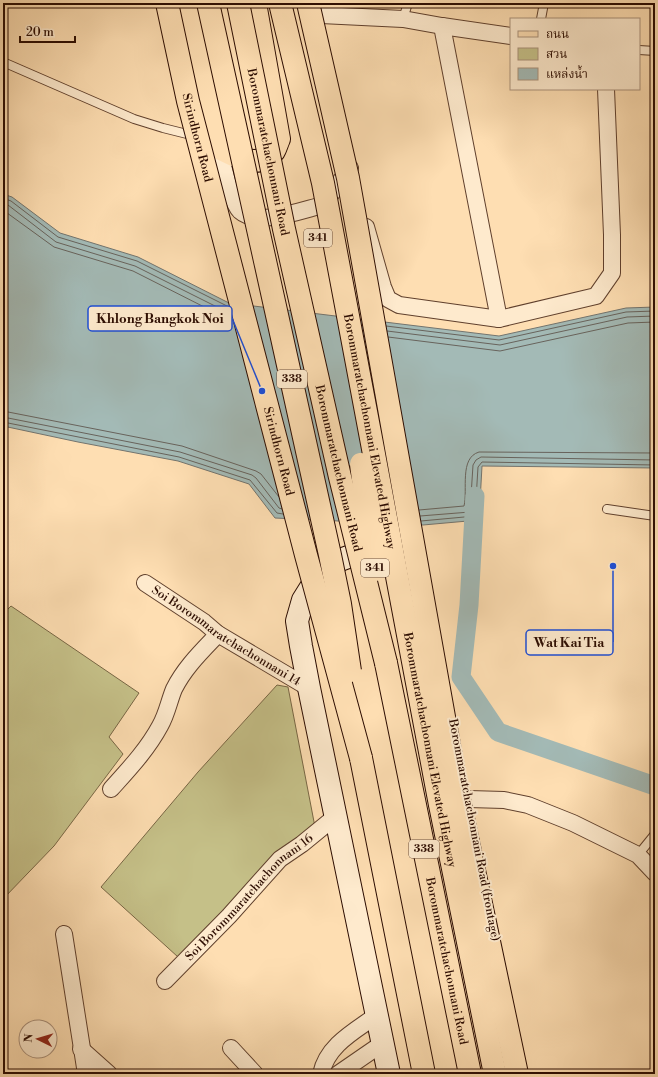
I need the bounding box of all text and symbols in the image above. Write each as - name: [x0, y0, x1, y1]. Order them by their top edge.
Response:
- scale bar: [20, 18, 75, 44]
- legend: [510, 18, 640, 90]
- text: 20 m: [26, 25, 54, 40]
- text: ถนน: [546, 27, 569, 42]
- text: สวน: [546, 47, 568, 62]
- text: แหล่งน้ำ: [546, 65, 588, 82]
- street label: Borommaratchachonnani Road: [244, 66, 293, 237]
- street label: Sirindhorn Road: [179, 92, 216, 184]
- road number: 341: [304, 229, 332, 247]
- callout: Khlong Bangkok Noi: [88, 306, 232, 331]
- text: Khlong Bangkok Noi: [96, 311, 224, 327]
- street label: Borommaratchachonnani Elevated Highway: [340, 312, 399, 551]
- road number: 338: [277, 370, 307, 388]
- street label: Borommaratchachonnani Road: [312, 383, 366, 553]
- street label: Sirindhorn Road: [260, 405, 298, 497]
- road number: 341: [361, 559, 389, 577]
- street label: Soi Borommaratchachonnani 14: [149, 582, 304, 689]
- street label: Borommaratchachonnani Elevated Highway: [400, 630, 460, 869]
- callout: Wat Kai Tia: [526, 630, 613, 655]
- text: Wat Kai Tia: [533, 635, 605, 651]
- street label: Borommaratchachonnani Road (frontage): [445, 717, 503, 942]
- street label: Soi Borommaratchachonnani 16: [182, 831, 316, 964]
- road number: 338: [409, 840, 439, 858]
- street label: Borommaratchachonnani Road: [422, 875, 471, 1046]
- north arrow: [18, 1019, 58, 1059]
- text: N: [22, 1033, 36, 1043]

